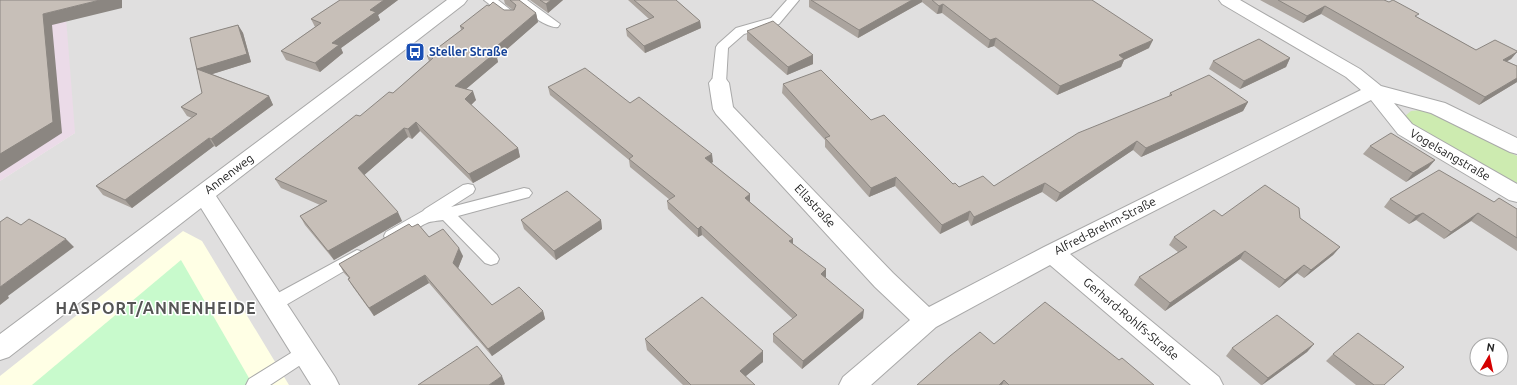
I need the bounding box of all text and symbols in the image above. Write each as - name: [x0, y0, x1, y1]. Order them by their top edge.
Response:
- bus stop icon: Steller Straße: [404, 41, 426, 63]
- place label: Steller Straße: [429, 45, 508, 58]
- street label: Vogelsangstraße: [1408, 126, 1493, 183]
- street label: Annenweg: [202, 151, 256, 196]
- street label: Ellastraße: [792, 182, 838, 230]
- street label: Alfred-Brehm-Straße: [1052, 194, 1158, 257]
- street label: Gerhard-Rohlfs-Straße: [1081, 275, 1182, 362]
- district label: HASPORT/ANNENHEIDE: [56, 299, 256, 317]
- north arrow: [1469, 337, 1509, 377]
- text: N: [1486, 341, 1496, 354]

